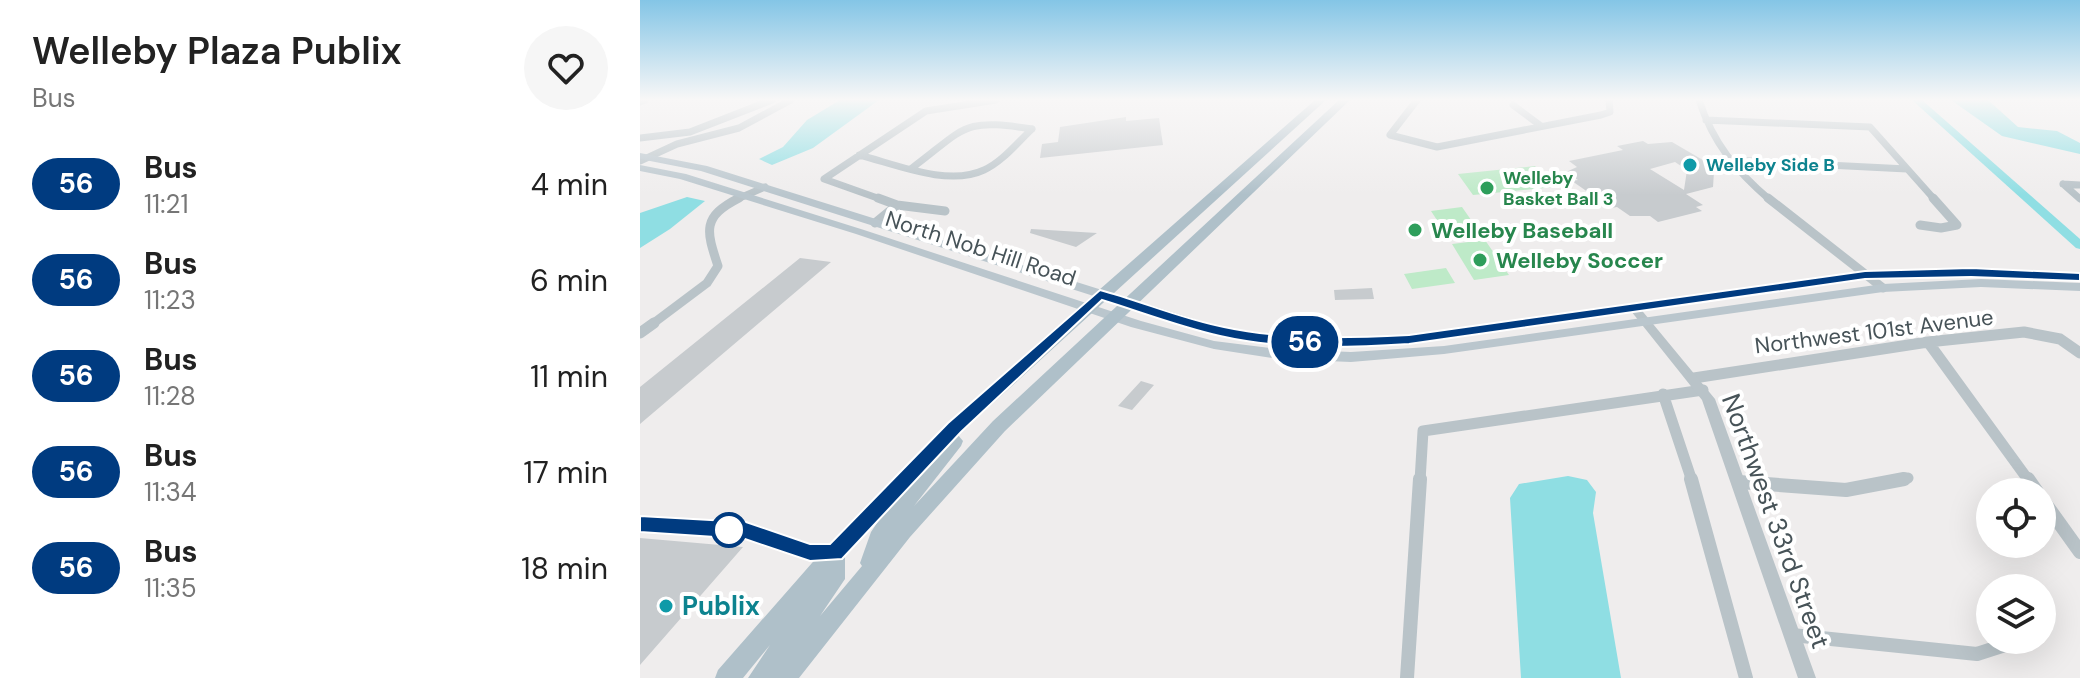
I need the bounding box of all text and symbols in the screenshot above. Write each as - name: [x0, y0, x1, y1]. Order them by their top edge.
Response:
- text: Welleby Plaza Publix: [32, 26, 402, 76]
- button: heart: [524, 26, 608, 110]
- text: Bus: [32, 81, 76, 115]
- text: Bus: [144, 148, 198, 187]
- place label: Welleby Side B: [1706, 153, 1835, 177]
- marker: Welleby Side B: [1681, 156, 1699, 174]
- text: 56: [58, 165, 94, 202]
- text: 4 min: [531, 165, 608, 204]
- place label: Welleby Basket Ball 3: [1503, 166, 1614, 211]
- marker: Welleby Basket Ball 3: [1478, 179, 1496, 197]
- text: 11:21: [144, 187, 189, 221]
- street label: North Nob Hill Road: [882, 204, 1080, 293]
- place label: Welleby Baseball: [1431, 216, 1613, 245]
- marker: Welleby Baseball: [1406, 221, 1424, 239]
- text: Bus: [144, 244, 198, 283]
- place label: Welleby Soccer: [1496, 246, 1663, 275]
- marker: Welleby Soccer: [1471, 251, 1489, 269]
- text: 56: [58, 261, 94, 298]
- text: 6 min: [530, 261, 608, 300]
- text: 11:23: [144, 283, 196, 317]
- street label: Northwest 101st Avenue: [1753, 302, 1995, 361]
- line badge: 56: [1269, 316, 1341, 368]
- text: 56: [1287, 323, 1323, 360]
- text: Bus: [144, 340, 198, 379]
- text: 56: [58, 357, 94, 394]
- text: 11 min: [530, 357, 608, 396]
- text: 11:28: [144, 379, 196, 413]
- street label: Northwest 33rd Street: [1714, 389, 1838, 653]
- text: Bus: [144, 436, 198, 475]
- text: 56: [58, 453, 94, 490]
- text: 17 min: [523, 453, 608, 492]
- text: 11:34: [144, 475, 197, 509]
- map controls: [1976, 478, 2056, 654]
- button: locate: [1976, 478, 2056, 558]
- unlabelled marker: [712, 513, 746, 547]
- text: Bus: [144, 532, 198, 571]
- text: 56: [58, 549, 94, 586]
- text: 18 min: [521, 549, 608, 588]
- text: 11:35: [144, 571, 197, 605]
- button: layers: [1976, 574, 2056, 654]
- place label: Publix: [682, 589, 760, 623]
- marker: Publix: [657, 597, 675, 615]

